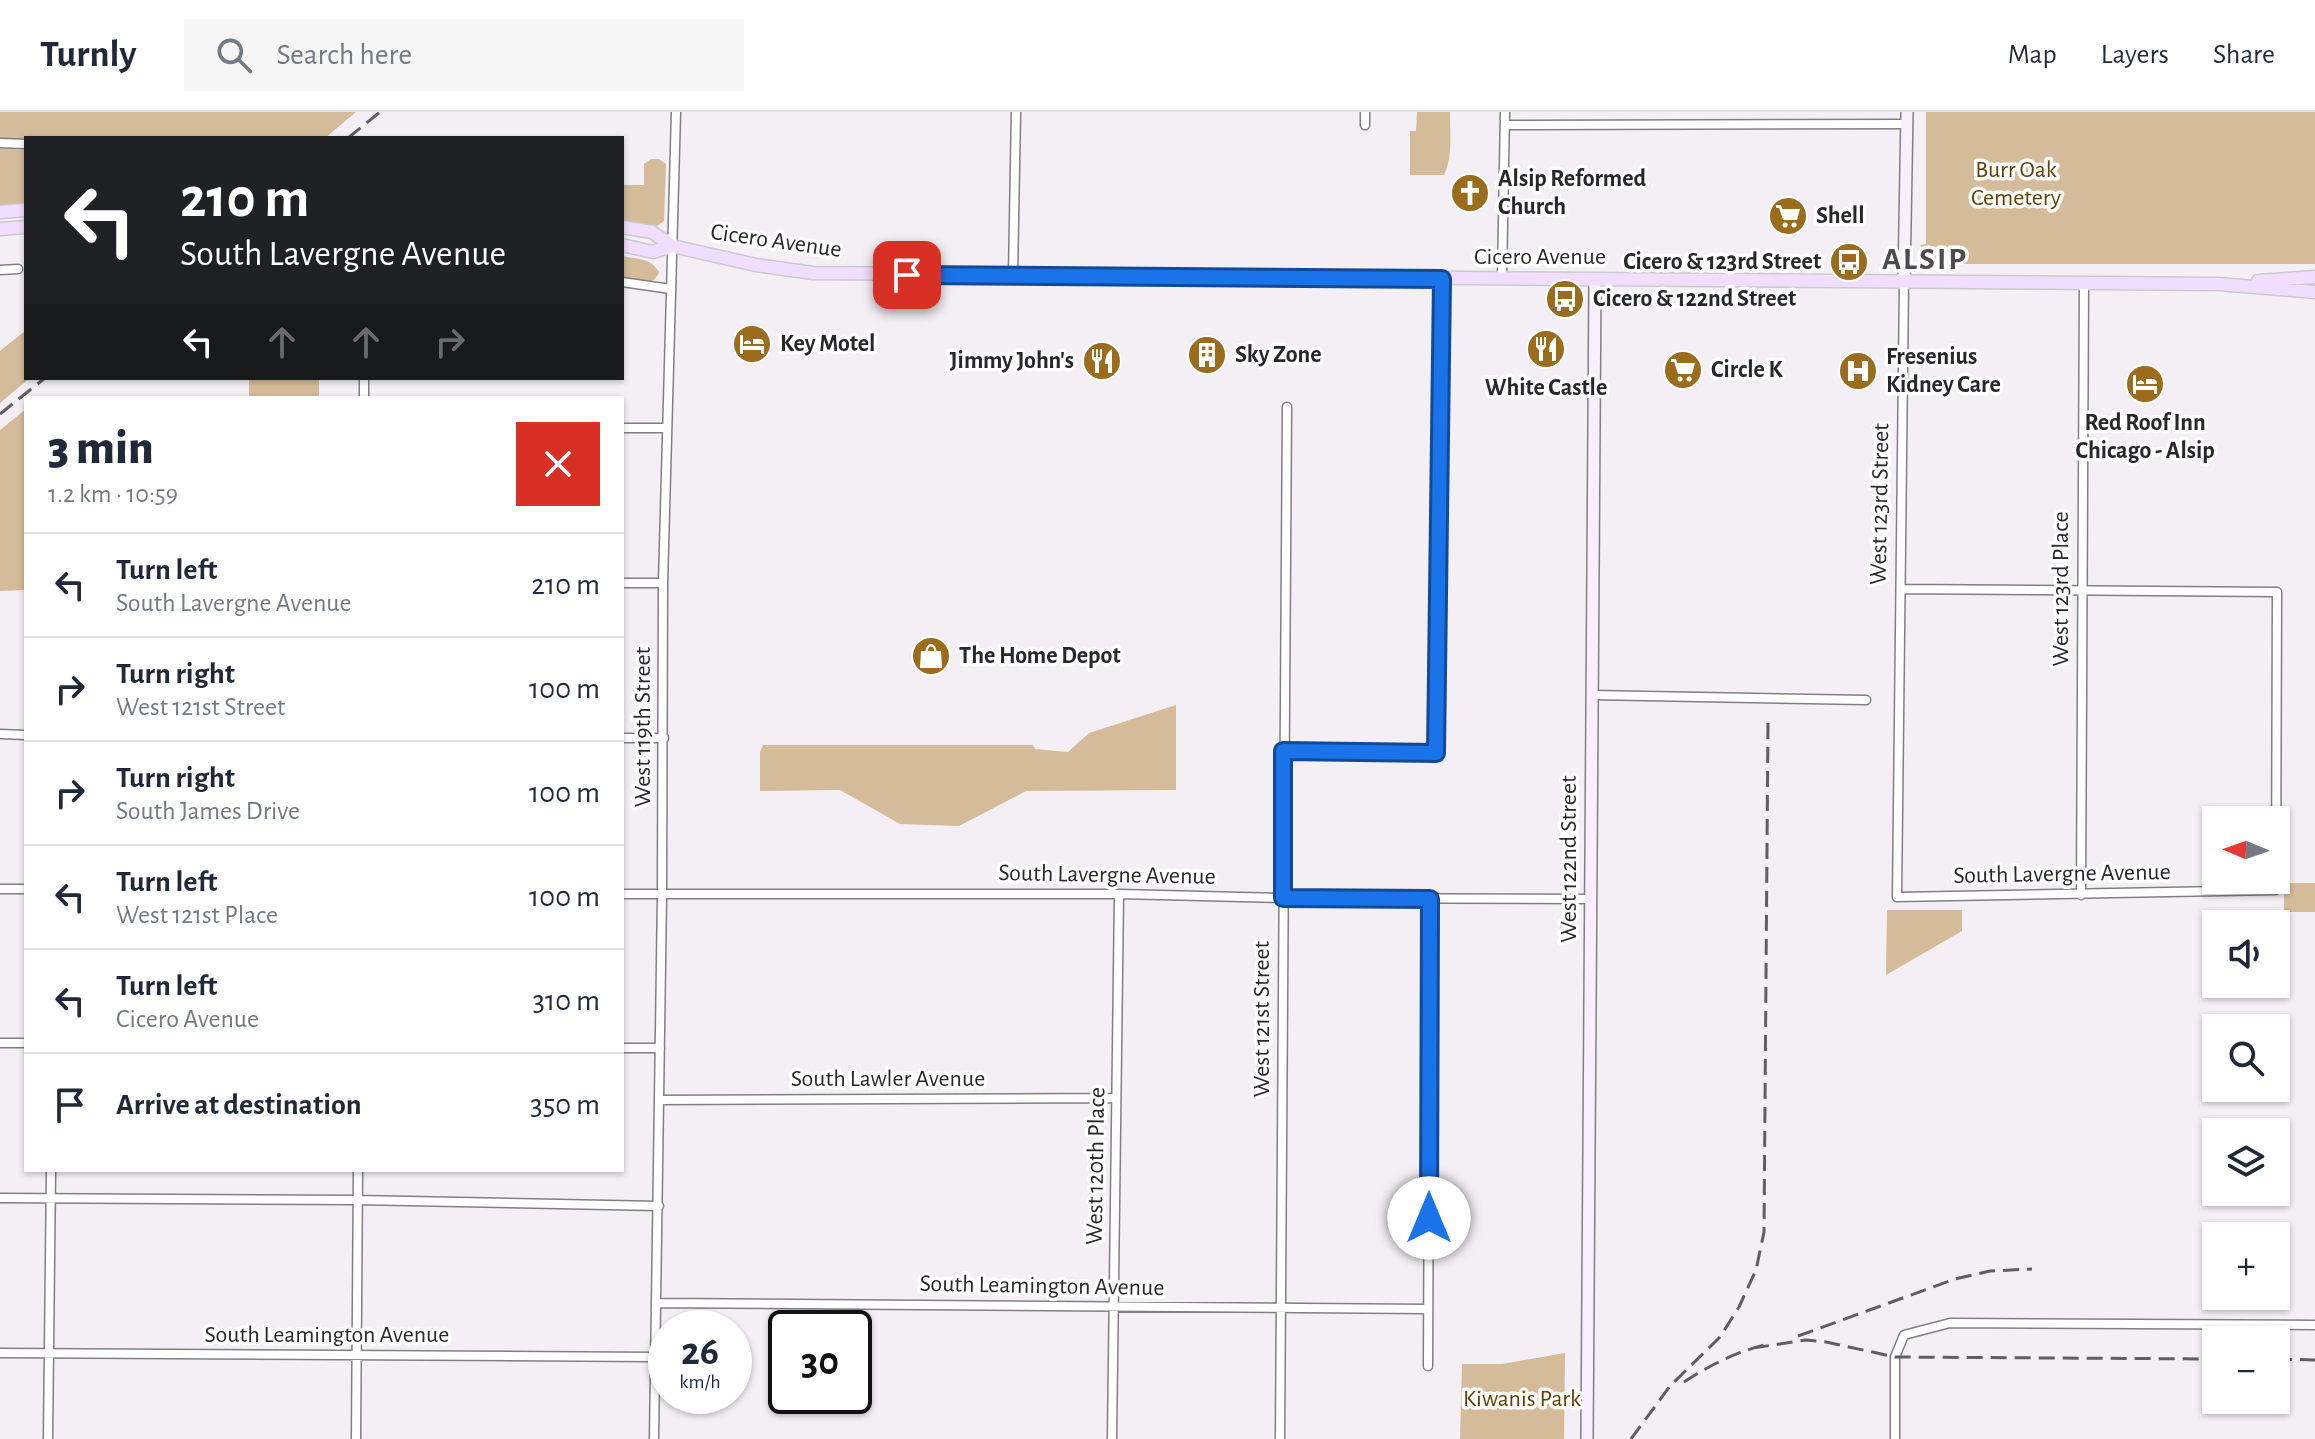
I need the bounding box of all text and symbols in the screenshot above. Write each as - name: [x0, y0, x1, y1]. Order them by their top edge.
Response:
- search box: [184, 19, 744, 91]
- icon: search: [212, 33, 256, 77]
- text: Turnly: [40, 36, 136, 74]
- text: Search here: [276, 40, 412, 70]
- text: Map: [2008, 41, 2057, 69]
- text: Layers: [2101, 41, 2169, 69]
- text: Share: [2213, 41, 2275, 69]
- park label: Burr Oak Cemetery: [1971, 158, 2061, 210]
- place label: Alsip Reformed Church: [1498, 167, 1646, 219]
- icon: left: [48, 168, 152, 272]
- text: 210 m: [180, 171, 309, 227]
- church icon: Alsip Reformed Church: [1449, 172, 1491, 214]
- supermarket icon: Shell: [1767, 195, 1809, 237]
- place label: Shell: [1816, 204, 1864, 228]
- street label: Cicero Avenue: [709, 220, 843, 262]
- text: South Lavergne Avenue: [180, 236, 506, 272]
- pin: [873, 241, 941, 309]
- bus stop icon: Cicero & 123rd Street: [1828, 241, 1870, 283]
- district label: ALSIP: [1882, 243, 1968, 275]
- street label: Cicero Avenue: [1474, 245, 1606, 269]
- place label: Cicero & 123rd Street: [1623, 250, 1821, 274]
- icon: arrive: [885, 253, 929, 297]
- bus stop icon: Cicero & 122nd Street: [1544, 278, 1586, 320]
- place label: Cicero & 122nd Street: [1593, 287, 1796, 311]
- icon: left: [176, 320, 220, 364]
- icon: ahead: [260, 320, 304, 364]
- icon: ahead: [344, 320, 388, 364]
- icon: right: [428, 320, 472, 364]
- hotel icon: Key Motel: [731, 323, 773, 365]
- restaurant icon: White Castle: [1525, 328, 1567, 370]
- place label: Key Motel: [780, 332, 875, 356]
- building icon: Sky Zone: [1186, 334, 1228, 376]
- restaurant icon: Jimmy John's: [1081, 340, 1123, 382]
- place label: Sky Zone: [1235, 343, 1322, 367]
- place label: Fresenius Kidney Care: [1886, 345, 2001, 397]
- place label: Jimmy John's: [950, 349, 1074, 373]
- supermarket icon: Circle K: [1662, 349, 1704, 391]
- hospital icon: Fresenius Kidney Care: [1837, 350, 1879, 392]
- place label: Circle K: [1711, 358, 1783, 382]
- hotel icon: Red Roof Inn Chicago - Alsip: [2124, 363, 2166, 405]
- place label: White Castle: [1485, 376, 1607, 400]
- place label: Red Roof Inn Chicago - Alsip: [2075, 411, 2215, 463]
- button: close: [516, 422, 600, 506]
- street label: West 123rd Street: [1867, 423, 1893, 585]
- text: 3 min: [48, 425, 154, 473]
- text: 1.2 km · 10:59: [48, 481, 178, 507]
- street label: West 123rd Place: [2049, 512, 2073, 666]
- text: Turn left: [116, 555, 217, 585]
- icon: left: [48, 563, 92, 607]
- text: 210 m: [531, 570, 600, 600]
- text: South Lavergne Avenue: [116, 590, 352, 616]
- shop icon: The Home Depot: [910, 635, 952, 677]
- place label: The Home Depot: [959, 644, 1121, 668]
- street label: West 119th Street: [631, 647, 655, 807]
- text: Turn right: [116, 659, 235, 689]
- icon: right: [48, 667, 92, 711]
- text: 100 m: [529, 674, 600, 704]
- text: West 121st Street: [116, 694, 285, 720]
- text: Turn right: [116, 763, 235, 793]
- icon: right: [48, 771, 92, 815]
- street label: West 122nd Street: [1557, 775, 1581, 943]
- text: 100 m: [529, 778, 600, 808]
- text: South James Drive: [116, 798, 300, 824]
- north arrow: [2202, 806, 2290, 894]
- map controls: [2202, 806, 2290, 1414]
- street label: South Lavergne Avenue: [1953, 860, 2171, 888]
- street label: South Lavergne Avenue: [998, 861, 1216, 889]
- text: Turn left: [116, 867, 217, 897]
- icon: left: [48, 875, 92, 919]
- text: 100 m: [529, 882, 600, 912]
- text: West 121st Place: [116, 902, 278, 928]
- button: sound: [2202, 910, 2290, 998]
- street label: West 121st Street: [1250, 940, 1274, 1097]
- text: Turn left: [116, 971, 217, 1001]
- icon: left: [48, 979, 92, 1023]
- text: 310 m: [533, 986, 600, 1016]
- text: Cicero Avenue: [116, 1006, 259, 1032]
- button: search: [2202, 1014, 2290, 1102]
- street label: South Lawler Avenue: [791, 1067, 985, 1091]
- icon: arrive: [48, 1083, 92, 1127]
- street label: West 120th Place: [1083, 1087, 1109, 1245]
- text: Arrive at destination: [116, 1090, 362, 1120]
- text: 350 m: [530, 1090, 600, 1120]
- button: layers: [2202, 1118, 2290, 1206]
- position arrow: [1387, 1176, 1471, 1260]
- button: +: [2202, 1222, 2290, 1310]
- street label: South Leamington Avenue: [919, 1272, 1165, 1300]
- speed limit sign: 30: [768, 1310, 872, 1414]
- street label: South Leamington Avenue: [205, 1323, 449, 1347]
- button: −: [2202, 1326, 2290, 1414]
- text: 26: [681, 1332, 719, 1372]
- text: km/h: [679, 1372, 721, 1392]
- park label: Kiwanis Park: [1463, 1387, 1581, 1411]

